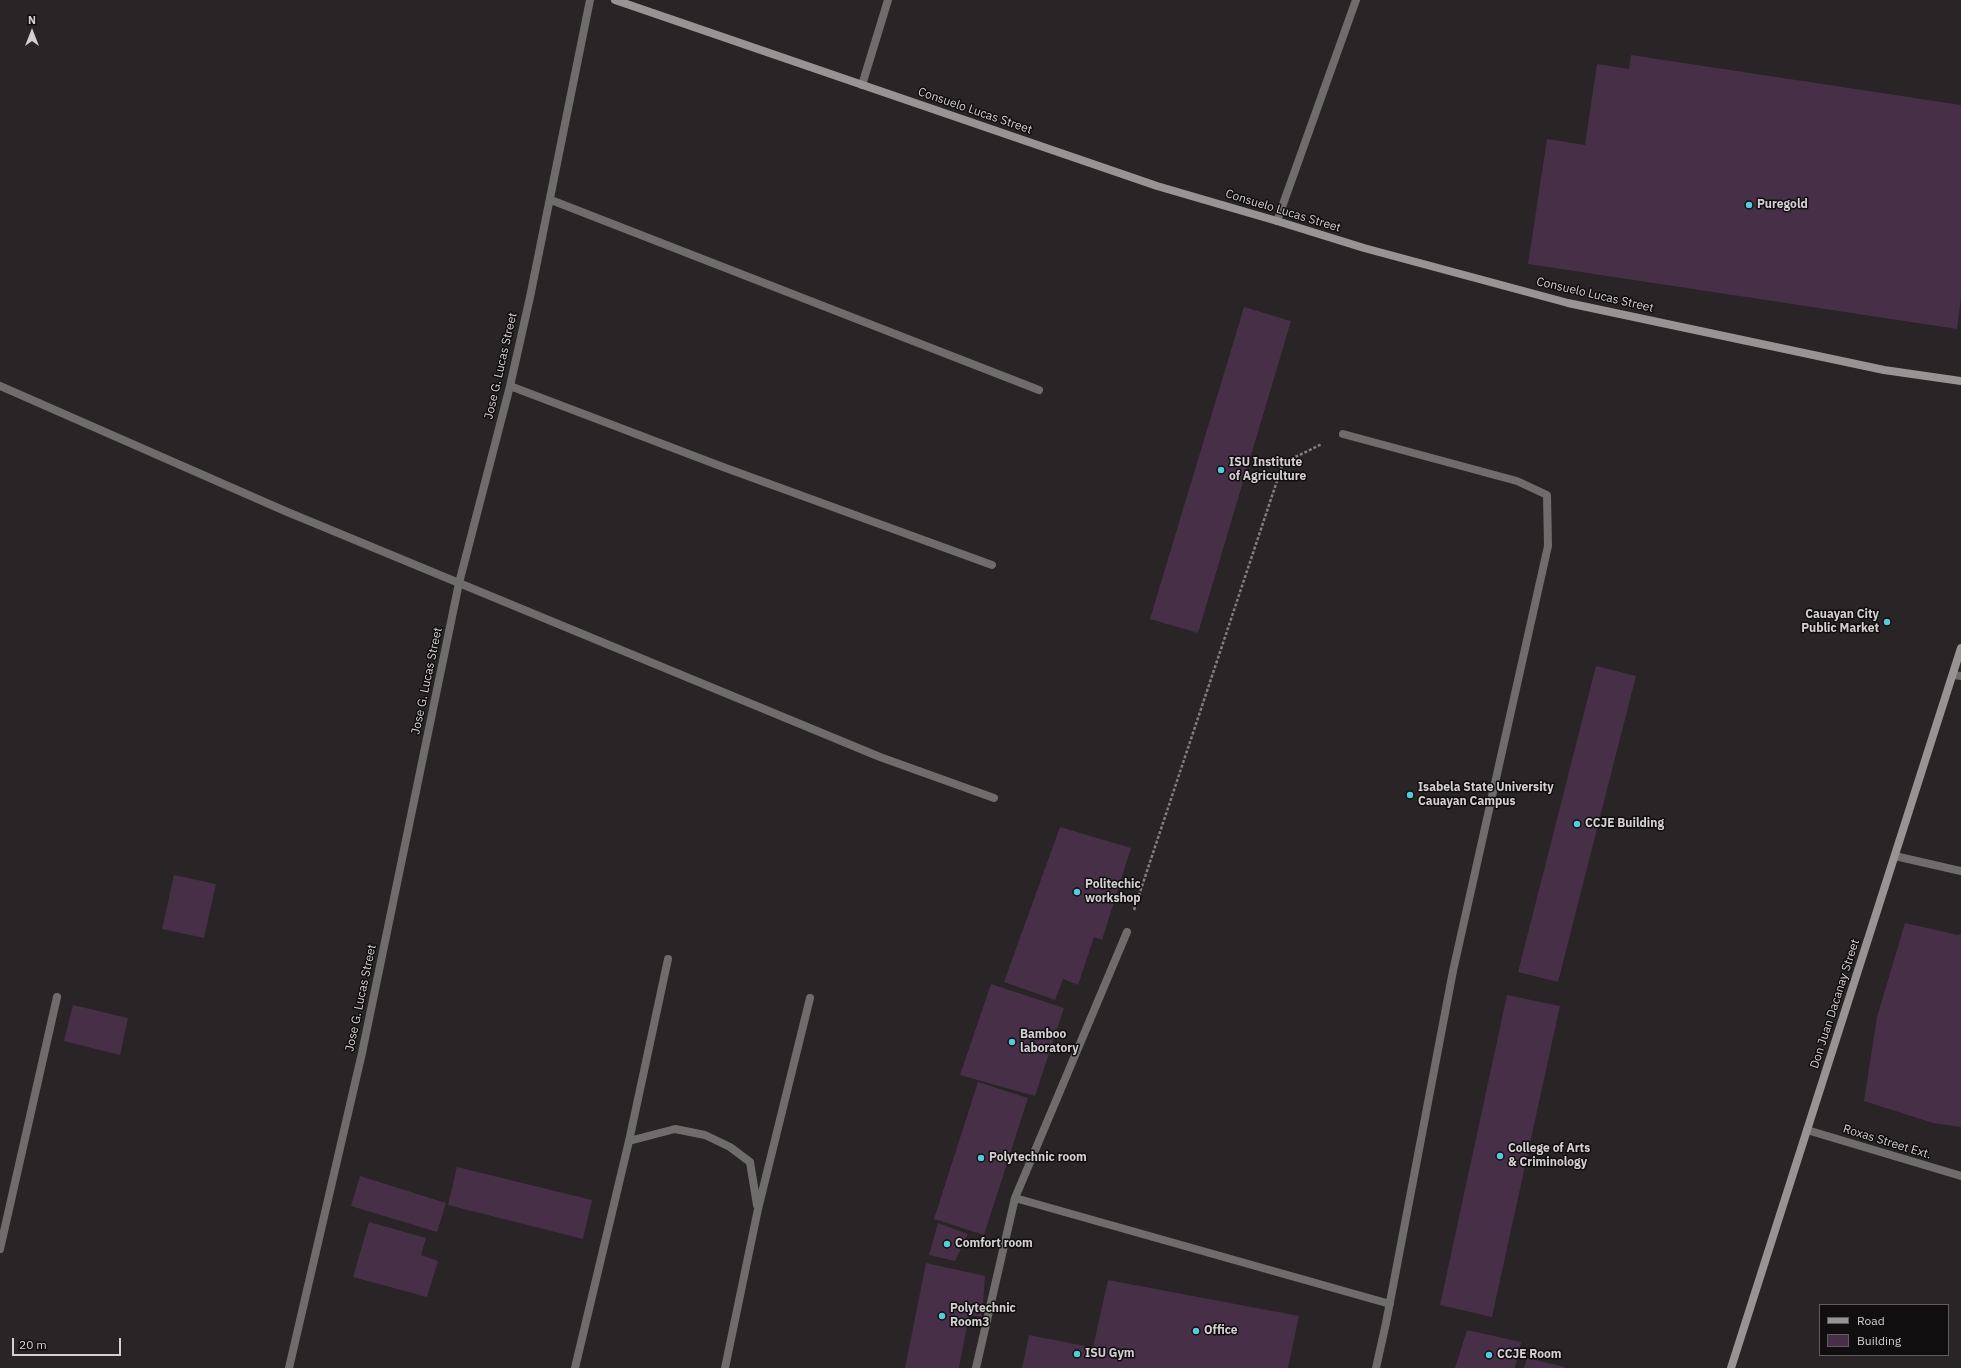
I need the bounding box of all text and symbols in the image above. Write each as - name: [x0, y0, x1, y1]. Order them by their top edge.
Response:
- north arrow: [12, 12, 52, 52]
- text: N: [28, 13, 36, 27]
- street label: Consuelo Lucas Street: [916, 85, 1034, 137]
- street label: Consuelo Lucas Street: [1224, 187, 1342, 235]
- place label: Puregold: [1757, 198, 1808, 212]
- marker: Puregold: [1744, 200, 1754, 210]
- street label: Consuelo Lucas Street: [1535, 275, 1655, 315]
- street label: Jose G. Lucas Street: [482, 311, 520, 421]
- place label: ISU Institute of Agriculture: [1229, 456, 1306, 484]
- marker: ISU Institute of Agriculture: [1216, 465, 1226, 475]
- place label: Cauayan City Public Market: [1801, 608, 1879, 636]
- marker: Cauayan City Public Market: [1882, 617, 1892, 627]
- street label: Jose G. Lucas Street: [409, 626, 445, 736]
- place label: Isabela State University Cauayan Campus: [1418, 781, 1554, 809]
- marker: Isabela State University Cauayan Campus: [1405, 790, 1415, 800]
- place label: CCJE Building: [1585, 817, 1664, 831]
- marker: CCJE Building: [1572, 819, 1582, 829]
- place label: Politechic workshop: [1085, 878, 1141, 906]
- marker: Politechic workshop: [1072, 887, 1082, 897]
- street label: Don Juan Dacanay Street: [1807, 937, 1863, 1071]
- street label: Jose G. Lucas Street: [343, 943, 379, 1053]
- place label: Bamboo laboratory: [1020, 1028, 1079, 1056]
- marker: Bamboo laboratory: [1007, 1037, 1017, 1047]
- street label: Roxas Street Ext.: [1841, 1122, 1933, 1162]
- place label: College of Arts & Criminology: [1508, 1142, 1590, 1170]
- place label: Polytechnic room: [989, 1151, 1087, 1165]
- marker: College of Arts & Criminology: [1495, 1151, 1505, 1161]
- marker: Polytechnic room: [976, 1153, 986, 1163]
- place label: Comfort room: [955, 1237, 1033, 1251]
- marker: Comfort room: [942, 1239, 952, 1249]
- place label: Polytechnic Room3: [950, 1302, 1016, 1330]
- legend: [1819, 1304, 1949, 1356]
- marker: Polytechnic Room3: [937, 1311, 947, 1321]
- text: Road: [1857, 1313, 1885, 1328]
- place label: Office: [1204, 1324, 1238, 1338]
- marker: Office: [1191, 1326, 1201, 1336]
- scale bar: [14, 1330, 123, 1356]
- text: Building: [1857, 1333, 1901, 1348]
- text: 20 m: [19, 1337, 47, 1352]
- place label: ISU Gym: [1085, 1347, 1135, 1361]
- place label: CCJE Room: [1497, 1348, 1561, 1362]
- marker: ISU Gym: [1072, 1349, 1082, 1359]
- marker: CCJE Room: [1484, 1350, 1494, 1360]

